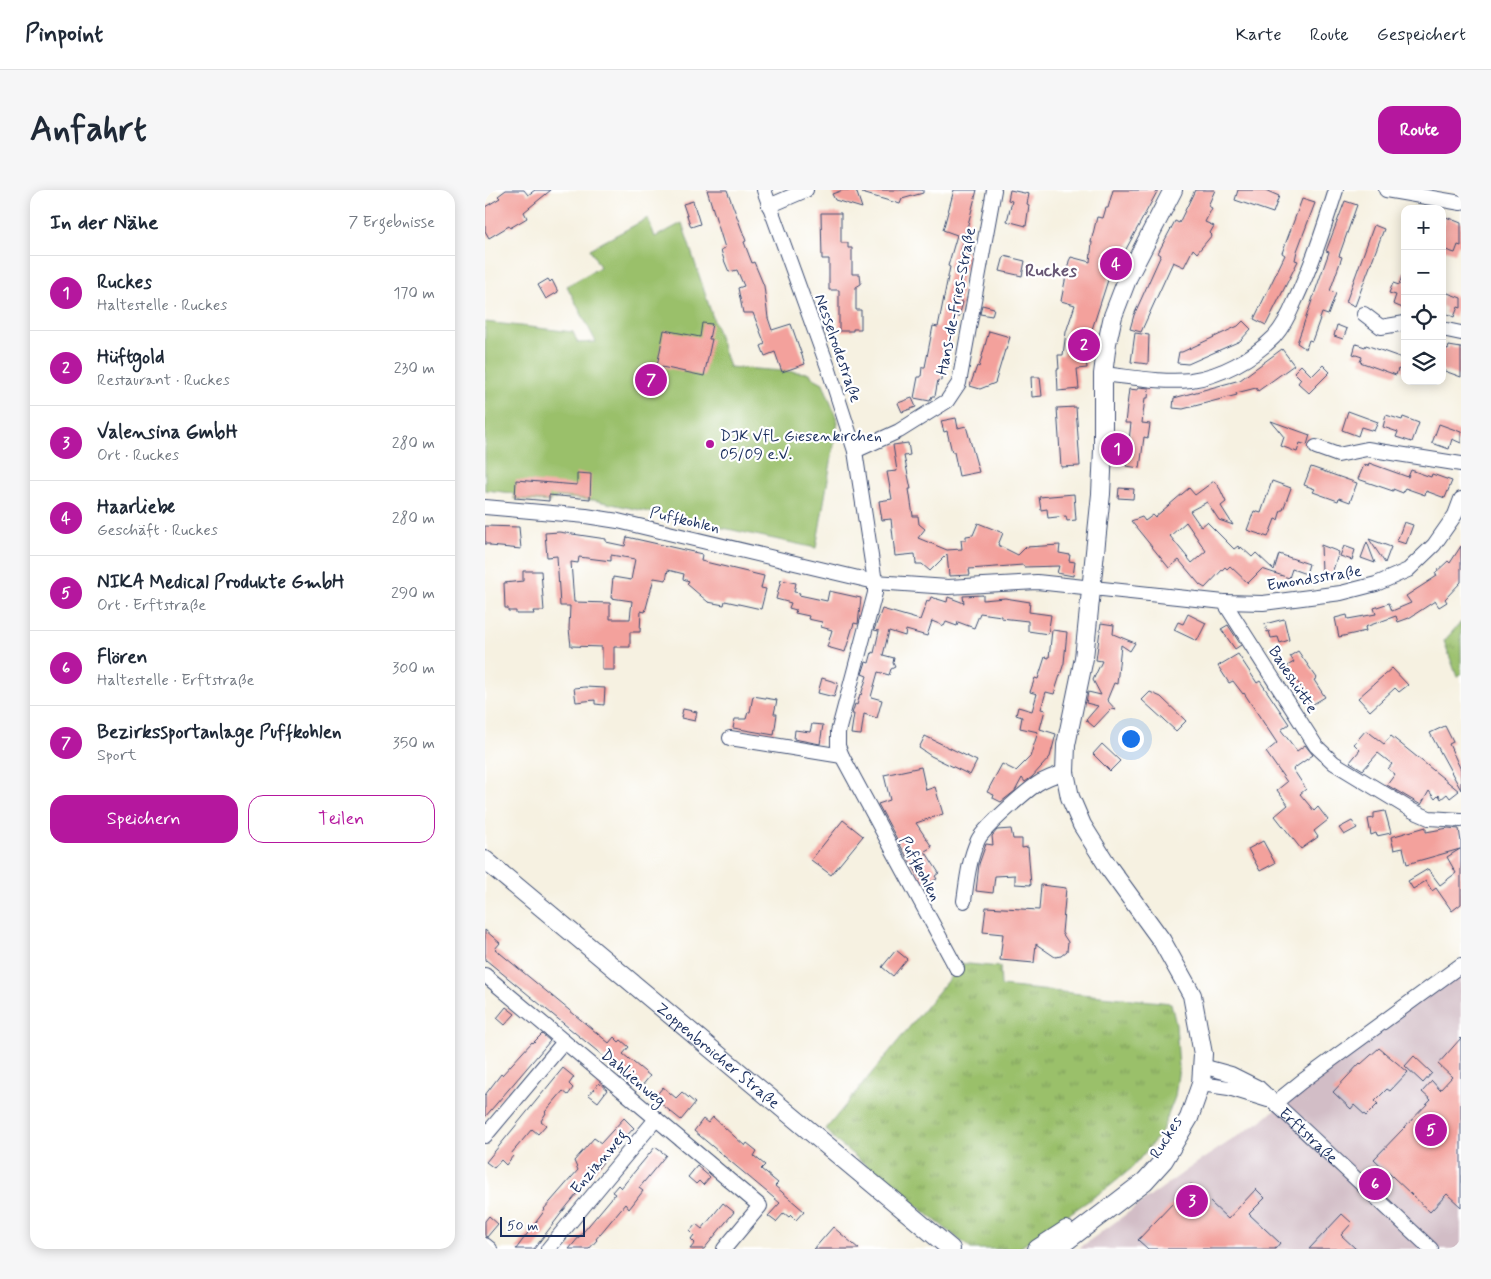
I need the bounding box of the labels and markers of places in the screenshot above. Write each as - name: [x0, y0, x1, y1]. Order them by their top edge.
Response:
- pin: 4: [1100, 245, 1132, 283]
- pin: 2: [1068, 326, 1100, 364]
- pin: 7: [635, 361, 667, 399]
- place label: DJK VfL Giesenkirchen 05/09 e.V.: [720, 426, 882, 465]
- pin: 1: [1101, 430, 1133, 468]
- marker: DJK VfL Giesenkirchen 05/09 e.V.: [704, 438, 716, 450]
- pin: 5: [1415, 1111, 1447, 1149]
- pin: 6: [1359, 1165, 1391, 1203]
- pin: 3: [1176, 1182, 1208, 1220]

